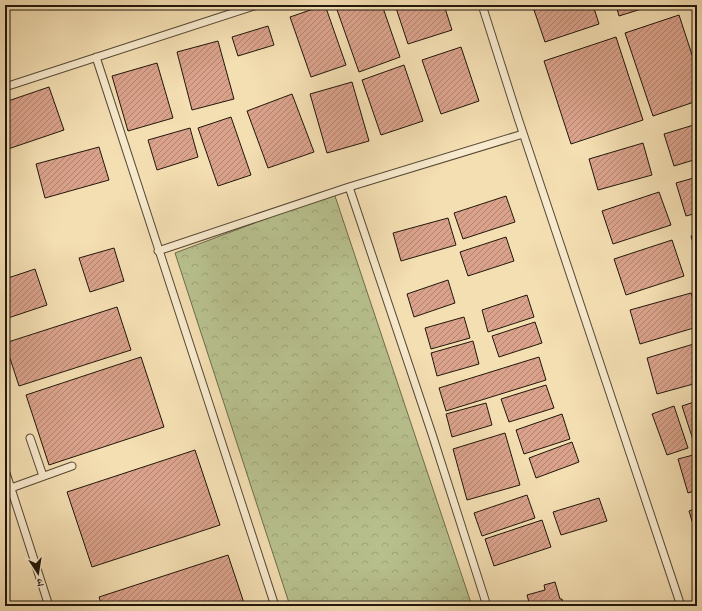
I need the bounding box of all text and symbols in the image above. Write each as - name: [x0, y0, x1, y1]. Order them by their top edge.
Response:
- north arrow: [18, 553, 58, 593]
- text: उ: [35, 575, 45, 588]

